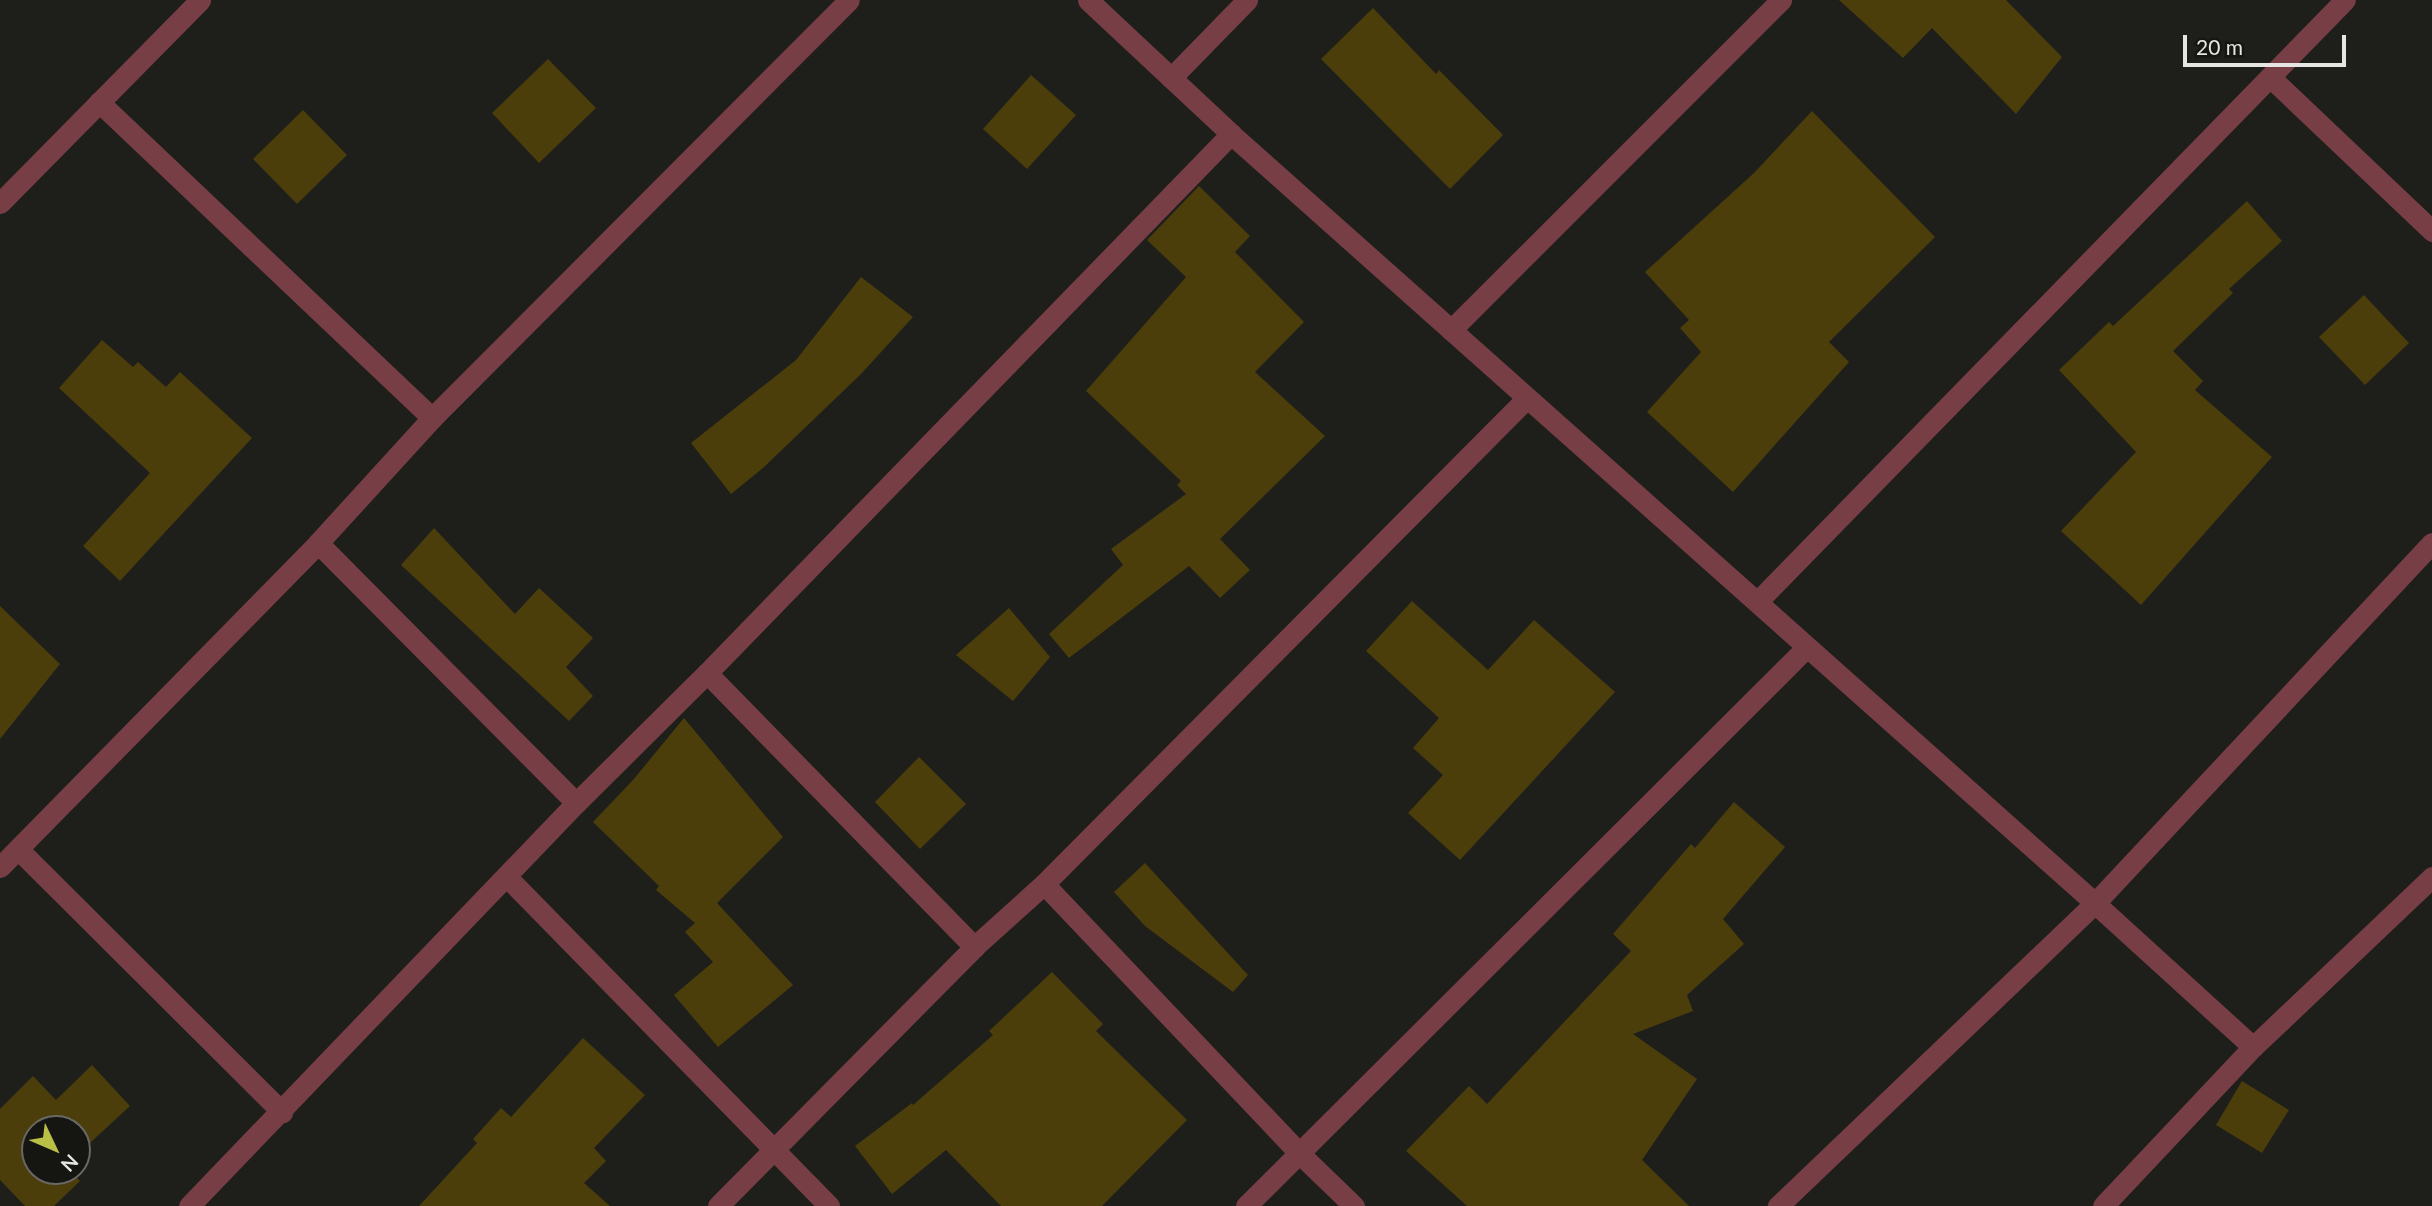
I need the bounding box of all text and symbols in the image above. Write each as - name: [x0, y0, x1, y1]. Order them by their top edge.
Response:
- scale bar: [2187, 21, 2350, 65]
- text: 20 m: [2196, 34, 2243, 59]
- north arrow: [21, 1115, 91, 1185]
- text: N: [57, 1150, 83, 1177]

